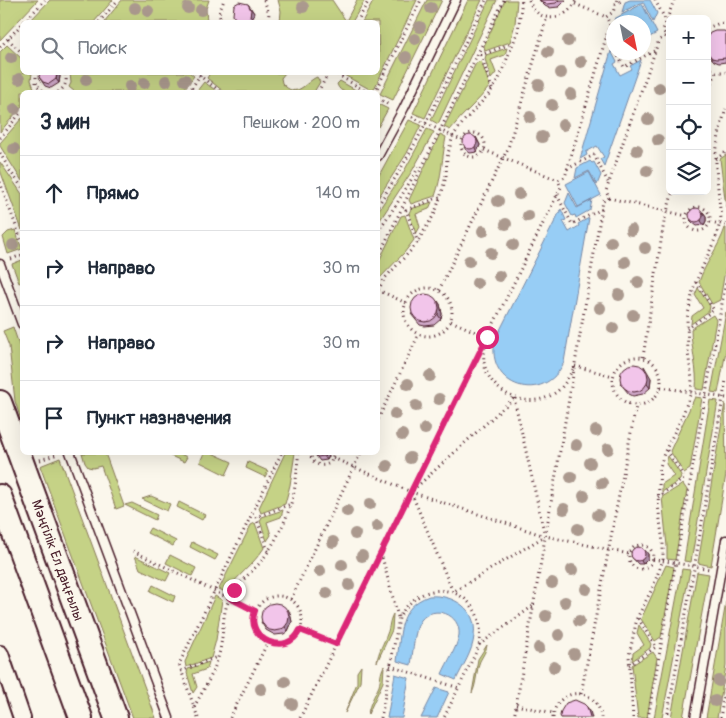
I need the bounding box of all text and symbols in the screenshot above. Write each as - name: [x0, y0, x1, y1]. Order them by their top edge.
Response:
- north arrow: [606, 15, 651, 60]
- map controls: [666, 15, 711, 195]
- button: +: [666, 15, 711, 60]
- search box: [20, 20, 380, 75]
- icon: search: [38, 34, 66, 62]
- text: Поиск: [78, 36, 128, 60]
- button: −: [666, 60, 711, 105]
- button: locate: [666, 105, 711, 150]
- text: 3 мин: [40, 109, 90, 136]
- text: Пешком · 200 m: [243, 113, 360, 133]
- button: layers: [666, 150, 711, 195]
- icon: ahead: [40, 179, 68, 207]
- text: Прямо: [87, 181, 139, 205]
- text: 140 m: [316, 183, 360, 203]
- icon: right: [40, 254, 68, 282]
- text: Направо: [87, 256, 155, 280]
- text: 30 m: [322, 258, 360, 278]
- route start: [476, 326, 499, 349]
- icon: right: [40, 329, 68, 357]
- text: Направо: [87, 331, 155, 355]
- text: 30 m: [322, 333, 360, 353]
- icon: arrive: [40, 404, 68, 432]
- text: Пункт назначения: [87, 406, 231, 430]
- street label: Мәңгілік Ел даңғылы: [28, 497, 87, 623]
- route end: [223, 579, 246, 602]

